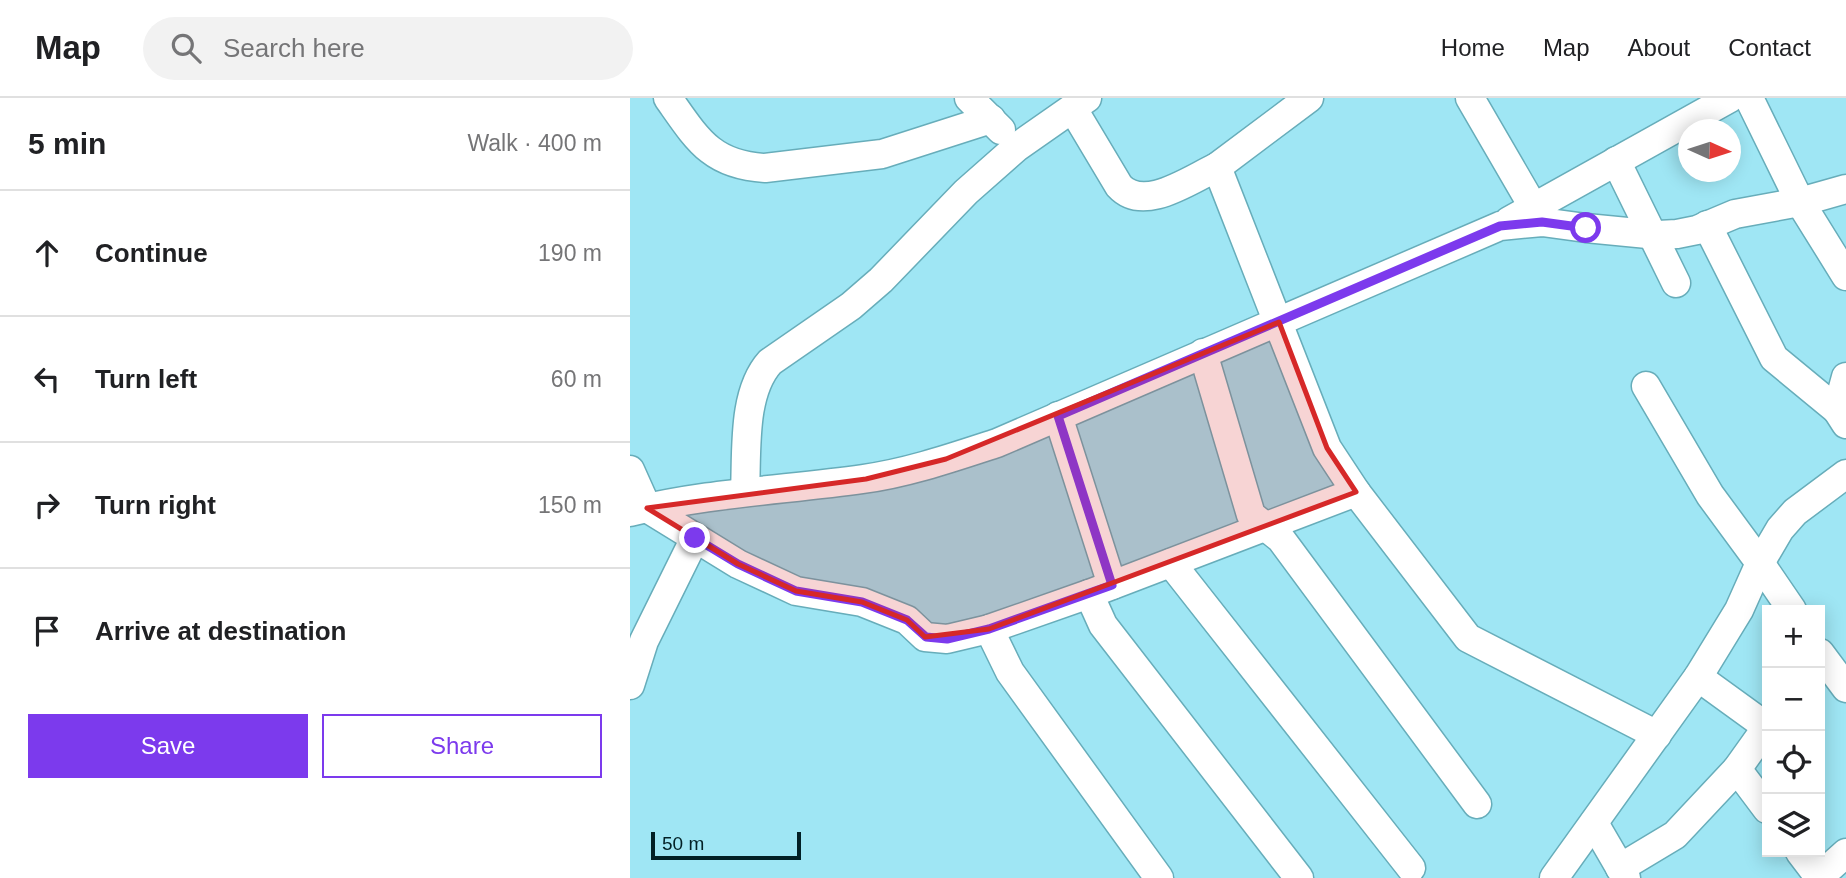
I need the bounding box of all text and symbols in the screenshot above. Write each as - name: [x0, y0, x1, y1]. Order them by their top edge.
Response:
- search box: [143, 17, 633, 80]
- text: Map: [35, 29, 101, 66]
- icon: search: [167, 29, 205, 67]
- text: Search here: [223, 33, 365, 63]
- text: Home: [1441, 34, 1505, 61]
- text: Map: [1543, 34, 1590, 61]
- text: About: [1628, 34, 1690, 61]
- text: Contact: [1728, 34, 1811, 61]
- north arrow: [1678, 119, 1741, 182]
- text: 5 min: [28, 127, 106, 160]
- text: Walk · 400 m: [467, 130, 602, 156]
- route start: [1570, 212, 1601, 243]
- icon: ahead: [28, 234, 66, 272]
- text: Continue: [95, 238, 208, 268]
- text: 190 m: [538, 240, 602, 266]
- icon: left: [28, 360, 66, 398]
- text: Turn left: [95, 364, 197, 394]
- text: 60 m: [551, 366, 602, 392]
- icon: right: [28, 486, 66, 524]
- text: Turn right: [95, 490, 216, 520]
- text: 150 m: [538, 492, 602, 518]
- route end: [679, 522, 710, 553]
- map controls: [1762, 605, 1825, 857]
- button: +: [1762, 605, 1825, 668]
- icon: arrive: [28, 612, 66, 650]
- text: Arrive at destination: [95, 616, 346, 646]
- button: −: [1762, 668, 1825, 731]
- button: Save: [28, 714, 308, 778]
- button: Share: [322, 714, 602, 778]
- button: locate: [1762, 731, 1825, 794]
- button: layers: [1762, 794, 1825, 857]
- scale bar: [651, 829, 802, 861]
- text: 50 m: [662, 833, 704, 854]

